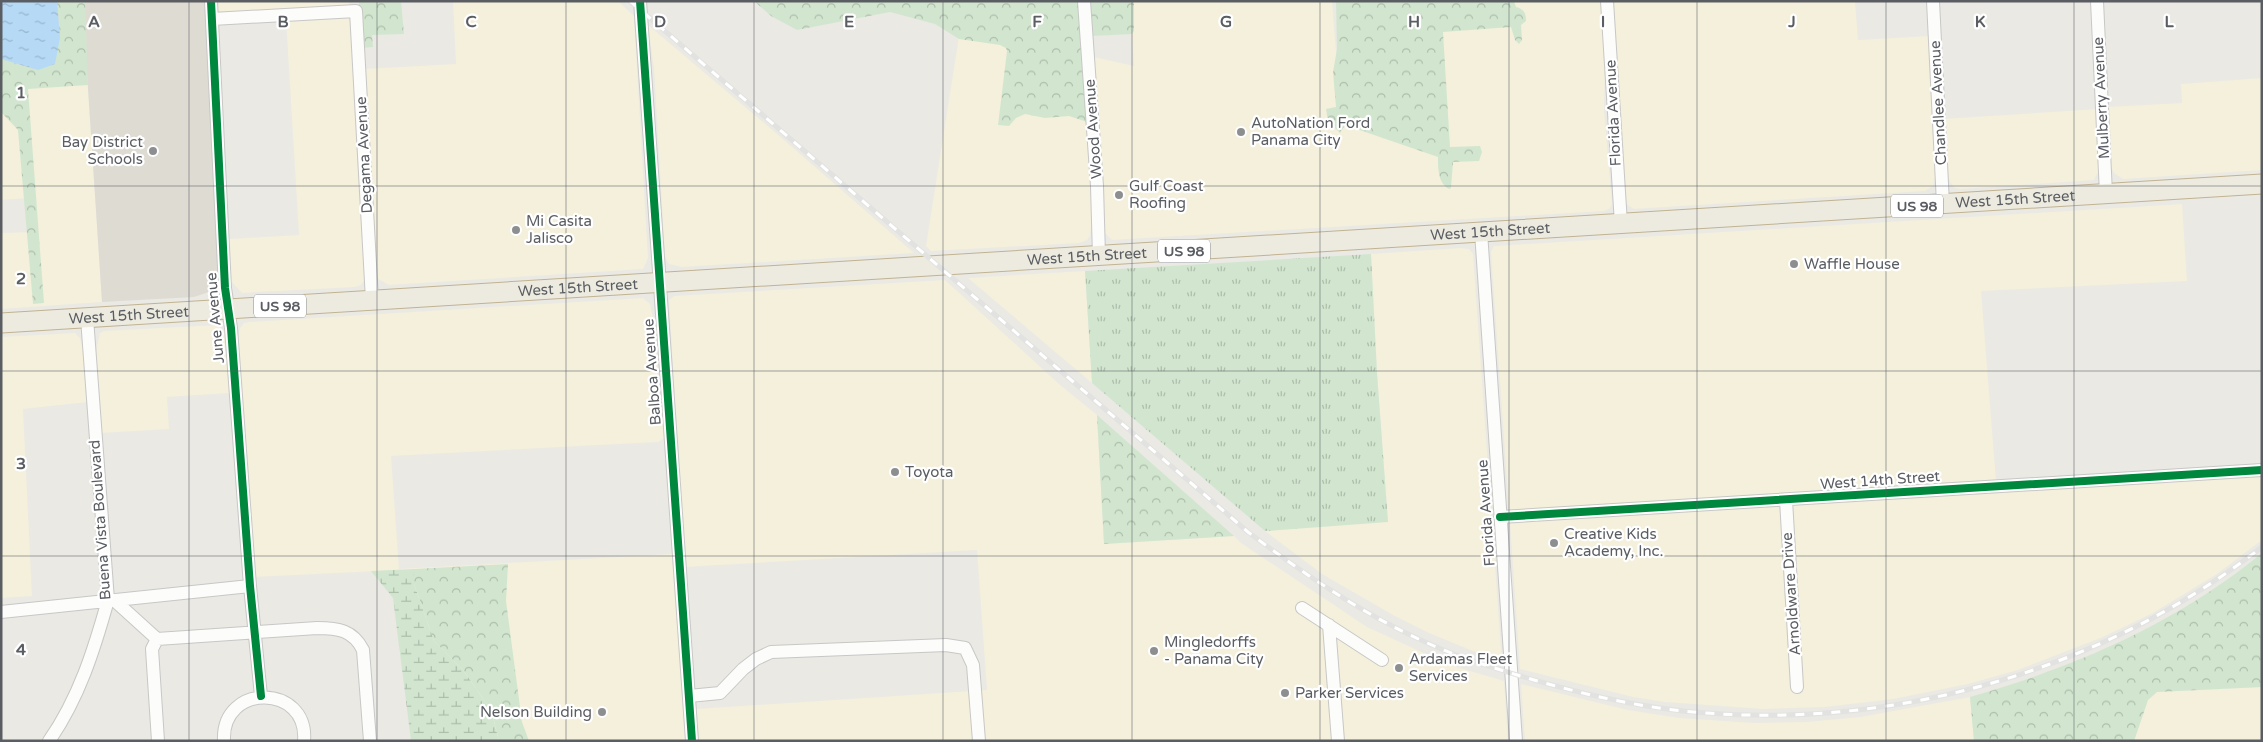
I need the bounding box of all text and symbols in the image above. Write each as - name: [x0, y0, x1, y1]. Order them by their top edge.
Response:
- text: A: [88, 12, 100, 32]
- text: B: [277, 12, 289, 32]
- text: C: [465, 12, 477, 32]
- text: D: [654, 12, 666, 32]
- text: E: [844, 12, 854, 32]
- text: F: [1032, 12, 1042, 32]
- text: G: [1220, 12, 1232, 32]
- text: H: [1408, 12, 1420, 32]
- text: I: [1601, 12, 1605, 32]
- text: J: [1787, 12, 1796, 32]
- text: K: [1975, 12, 1986, 32]
- text: L: [2164, 12, 2174, 32]
- street label: Mulberry Avenue: [2089, 36, 2113, 160]
- street label: Chandlee Avenue: [1926, 40, 1950, 166]
- street label: Florida Avenue: [1601, 59, 1625, 167]
- street label: Wood Avenue: [1081, 79, 1105, 179]
- text: 1: [16, 83, 26, 103]
- street label: Degama Avenue: [352, 96, 376, 214]
- place label: AutoNation Ford Panama City: [1251, 114, 1370, 149]
- marker: AutoNation Ford Panama City: [1235, 126, 1247, 138]
- place label: Bay District Schools: [61, 133, 143, 168]
- marker: Bay District Schools: [147, 145, 159, 157]
- place label: Gulf Coast Roofing: [1129, 177, 1204, 212]
- street label: West 15th Street: [1955, 186, 2076, 212]
- marker: Gulf Coast Roofing: [1113, 189, 1125, 201]
- road number: US 98: [1891, 195, 1943, 218]
- place label: Mi Casita Jalisco: [526, 212, 592, 247]
- street label: West 15th Street: [1430, 219, 1551, 244]
- marker: Mi Casita Jalisco: [510, 224, 522, 236]
- road number: US 98: [1158, 240, 1210, 262]
- street label: West 15th Street: [1026, 244, 1148, 269]
- place label: Waffle House: [1804, 255, 1900, 273]
- marker: Waffle House: [1788, 258, 1800, 270]
- text: 2: [16, 269, 26, 289]
- street label: June Avenue: [202, 272, 228, 364]
- street label: West 15th Street: [517, 275, 639, 300]
- road number: US 98: [254, 294, 306, 318]
- street label: West 15th Street: [68, 302, 190, 328]
- street label: Balboa Avenue: [639, 318, 665, 426]
- street label: Buena Vista Boulevard: [85, 439, 115, 601]
- text: 3: [16, 454, 26, 474]
- street label: Florida Avenue: [1473, 459, 1499, 567]
- place label: Toyota: [905, 463, 953, 481]
- marker: Toyota: [889, 466, 901, 478]
- street label: West 14th Street: [1819, 467, 1941, 493]
- place label: Creative Kids Academy, Inc.: [1564, 525, 1663, 560]
- street label: Arnoldware Drive: [1778, 532, 1804, 656]
- marker: Creative Kids Academy, Inc.: [1548, 537, 1560, 549]
- place label: Mingledorffs - Panama City: [1164, 633, 1264, 668]
- text: 4: [16, 640, 26, 660]
- marker: Mingledorffs - Panama City: [1148, 645, 1160, 657]
- place label: Ardamas Fleet Services: [1409, 650, 1513, 685]
- marker: Ardamas Fleet Services: [1393, 662, 1405, 674]
- place label: Parker Services: [1295, 684, 1404, 702]
- marker: Parker Services: [1279, 687, 1291, 699]
- place label: Nelson Building: [480, 703, 592, 721]
- marker: Nelson Building: [596, 706, 608, 718]

